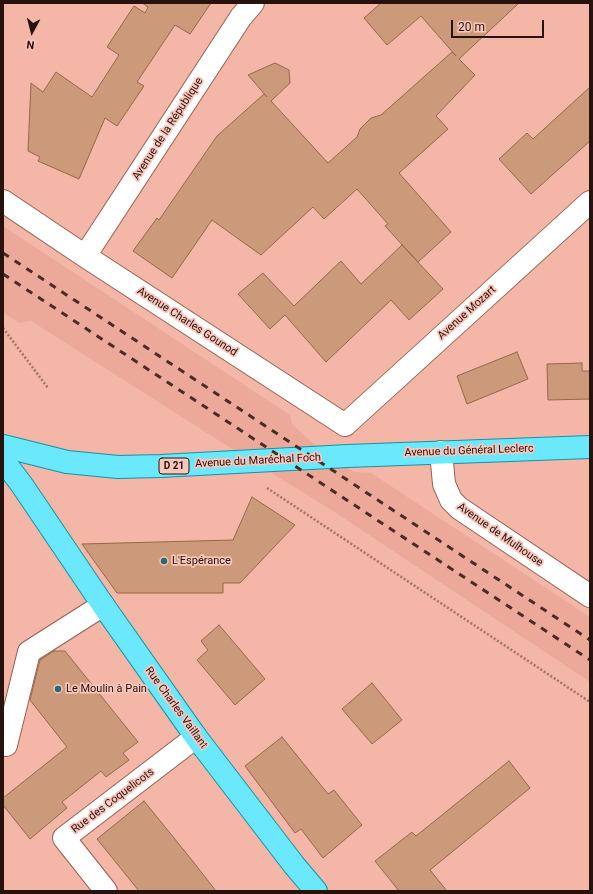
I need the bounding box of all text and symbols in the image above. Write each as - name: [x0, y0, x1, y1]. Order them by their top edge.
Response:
- north arrow: [12, 12, 52, 52]
- scale bar: [453, 12, 546, 38]
- text: 20 m: [458, 20, 485, 34]
- text: N: [26, 37, 35, 51]
- street label: Avenue de la République: [130, 75, 206, 183]
- street label: Avenue Mozart: [435, 283, 499, 343]
- street label: Avenue Charles Gounod: [134, 285, 240, 359]
- street label: Avenue du Général Leclerc: [404, 442, 534, 460]
- street label: Avenue du Maréchal Foch: [195, 451, 321, 471]
- road number: D 21: [159, 458, 189, 474]
- street label: Avenue de Mulhouse: [455, 500, 545, 570]
- place label: L'Espérance: [172, 554, 231, 568]
- marker: L'Espérance: [159, 556, 169, 566]
- street label: Rue Charles Vaillant: [142, 665, 210, 751]
- place label: Le Moulin à Pain: [66, 682, 147, 696]
- marker: Le Moulin à Pain: [53, 684, 63, 694]
- street label: Rue des Coquelicots: [69, 766, 157, 836]

